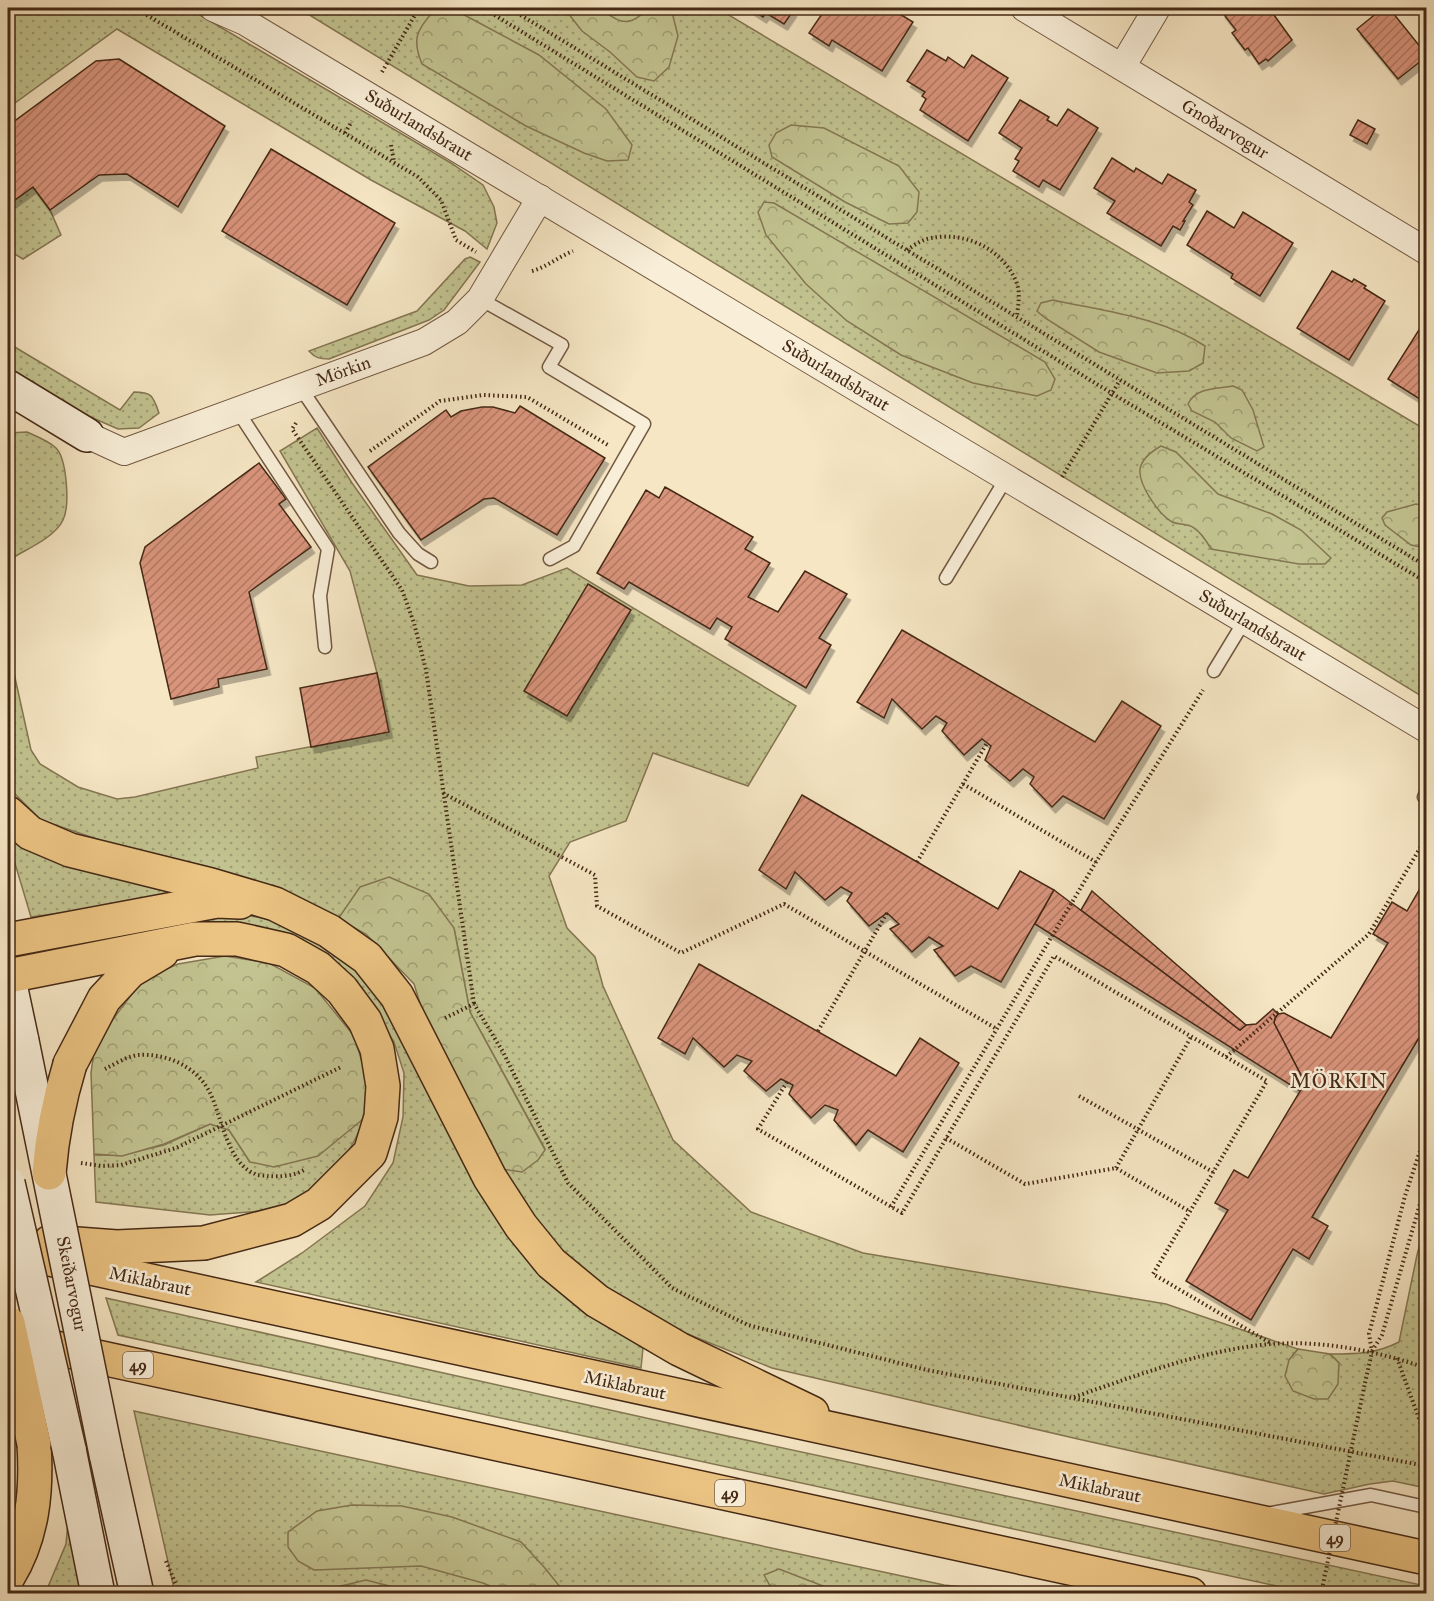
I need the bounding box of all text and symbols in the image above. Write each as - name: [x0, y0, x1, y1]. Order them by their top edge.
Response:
- street label: Suðurlandsbraut: [361, 84, 477, 166]
- street label: Gnoðarvogur: [1177, 94, 1273, 165]
- street label: Suðurlandsbraut: [778, 334, 894, 416]
- street label: Mörkin: [312, 351, 374, 391]
- street label: Suðurlandsbraut: [1195, 584, 1311, 666]
- district label: MÖRKIN: [1290, 1069, 1388, 1093]
- street label: Skeiðarvogur: [51, 1234, 92, 1334]
- street label: Miklabraut: [107, 1262, 194, 1301]
- road number: 49: [123, 1352, 153, 1378]
- street label: Miklabraut: [582, 1366, 669, 1405]
- street label: Miklabraut: [1057, 1469, 1144, 1508]
- road number: 49: [715, 1480, 745, 1506]
- road number: 49: [1320, 1525, 1350, 1551]

